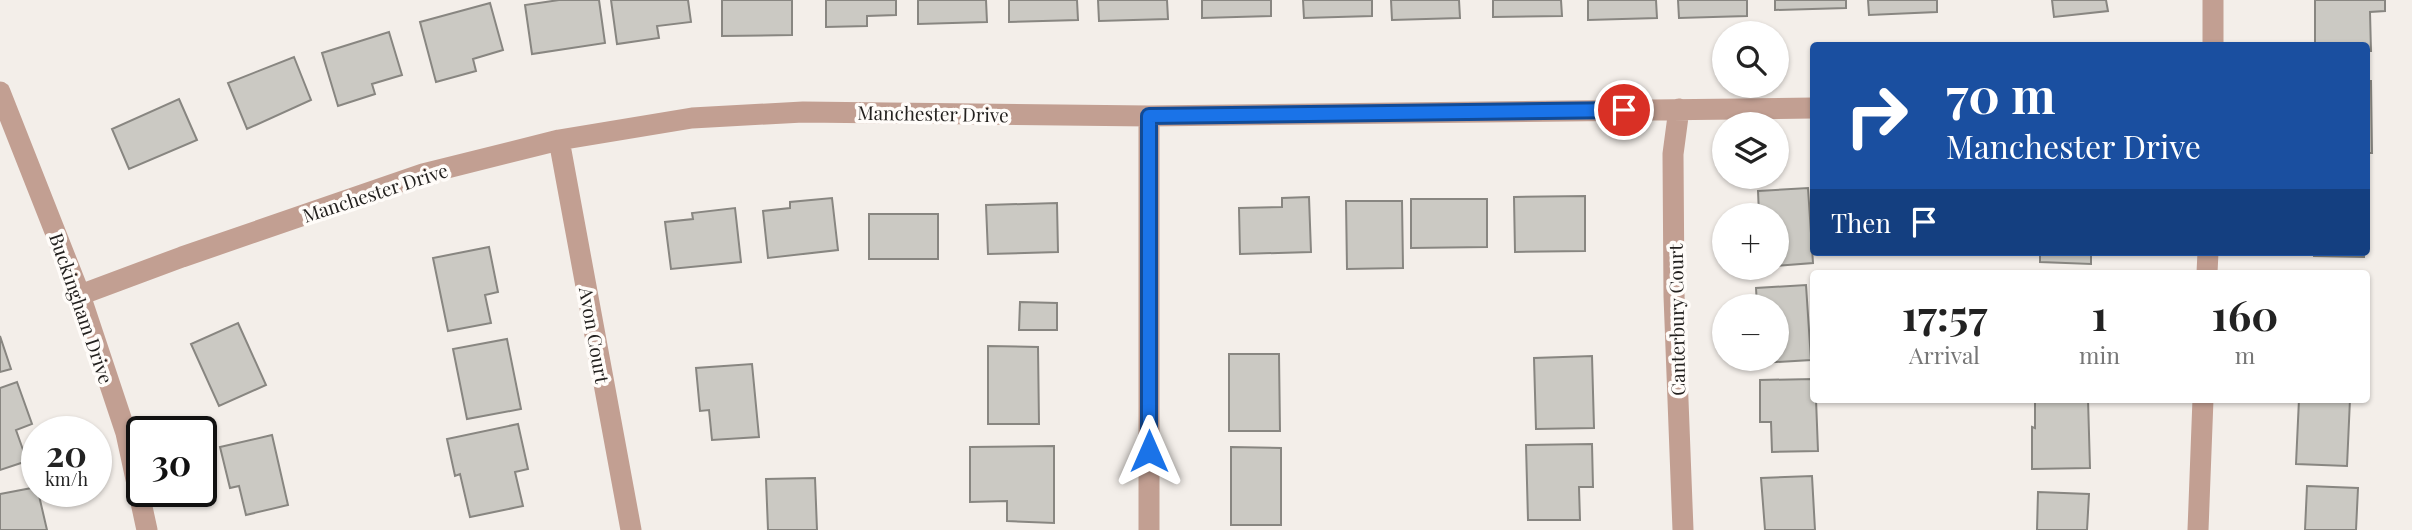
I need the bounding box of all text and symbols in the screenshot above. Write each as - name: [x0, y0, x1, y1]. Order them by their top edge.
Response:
- map controls: [1712, 21, 1789, 371]
- button: search: [1712, 21, 1789, 98]
- text: 70 m: [1946, 61, 2056, 126]
- icon: right: [1831, 70, 1922, 161]
- pin: [1594, 80, 1654, 140]
- icon: arrive: [1605, 91, 1643, 129]
- street label: Manchester Drive: [857, 99, 1009, 127]
- button: layers: [1712, 112, 1789, 189]
- text: Manchester Drive: [1946, 124, 2201, 167]
- street label: Manchester Drive: [299, 156, 451, 228]
- button: +: [1712, 203, 1789, 280]
- icon: arrive: [1905, 203, 1943, 241]
- text: Then: [1831, 205, 1891, 240]
- street label: Buckingham Drive: [44, 229, 120, 387]
- street label: Canterbury Court: [1662, 244, 1690, 396]
- street label: Avon Court: [574, 284, 616, 385]
- text: 17:57: [1902, 286, 1987, 342]
- text: 1: [2091, 286, 2108, 342]
- text: 160: [2212, 286, 2278, 342]
- button: −: [1712, 294, 1789, 371]
- text: Arrival: [1909, 339, 1980, 370]
- text: min: [2079, 339, 2120, 370]
- text: m: [2235, 339, 2255, 370]
- position arrow: [1112, 414, 1186, 488]
- speed limit sign: 30: [126, 416, 217, 507]
- text: 20: [46, 429, 87, 476]
- text: km/h: [45, 467, 88, 491]

